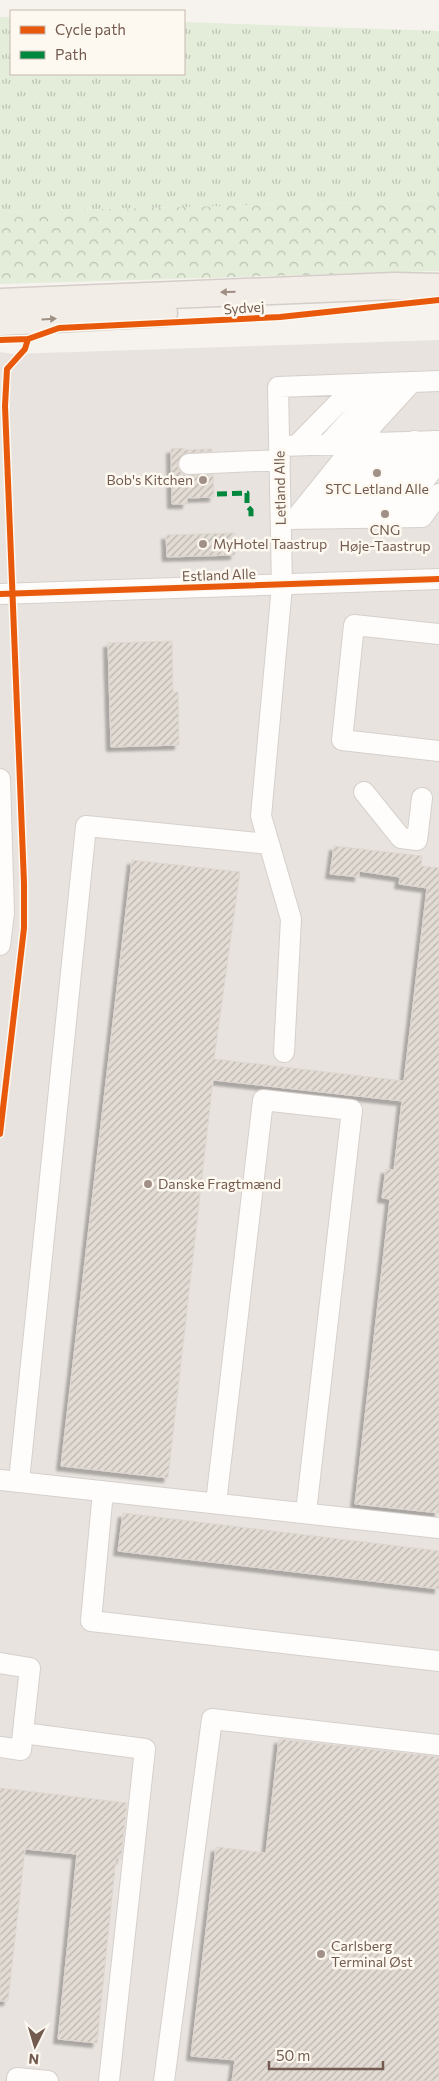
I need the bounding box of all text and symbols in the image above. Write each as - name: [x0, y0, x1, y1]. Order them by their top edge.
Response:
- legend: [10, 10, 185, 75]
- text: Cycle path: [55, 20, 126, 38]
- text: Path: [55, 45, 87, 63]
- one-way arrow: [220, 289, 236, 297]
- street label: Sydvej: [223, 298, 265, 317]
- one-way arrow: [41, 315, 57, 323]
- street label: Letland Alle: [270, 450, 289, 526]
- marker: STC Letland Alle: [371, 467, 383, 479]
- place label: Bob's Kitchen: [106, 471, 193, 488]
- marker: Bob's Kitchen: [197, 474, 209, 486]
- place label: STC Letland Alle: [325, 480, 429, 497]
- marker: CNG Høje-Taastrup: [379, 508, 391, 520]
- place label: CNG Høje-Taastrup: [339, 521, 431, 554]
- place label: MyHotel Taastrup: [213, 535, 327, 552]
- marker: MyHotel Taastrup: [197, 538, 209, 550]
- street label: Estland Alle: [182, 565, 256, 584]
- place label: Danske Fragtmænd: [158, 1175, 281, 1192]
- marker: Danske Fragtmænd: [142, 1178, 154, 1190]
- place label: Carlsberg Terminal Øst: [331, 1937, 413, 1970]
- marker: Carlsberg Terminal Øst: [315, 1948, 327, 1960]
- north arrow: [10, 2021, 60, 2071]
- scale bar: [269, 2038, 383, 2070]
- text: 50 m: [276, 2046, 310, 2064]
- text: N: [28, 2051, 40, 2068]

